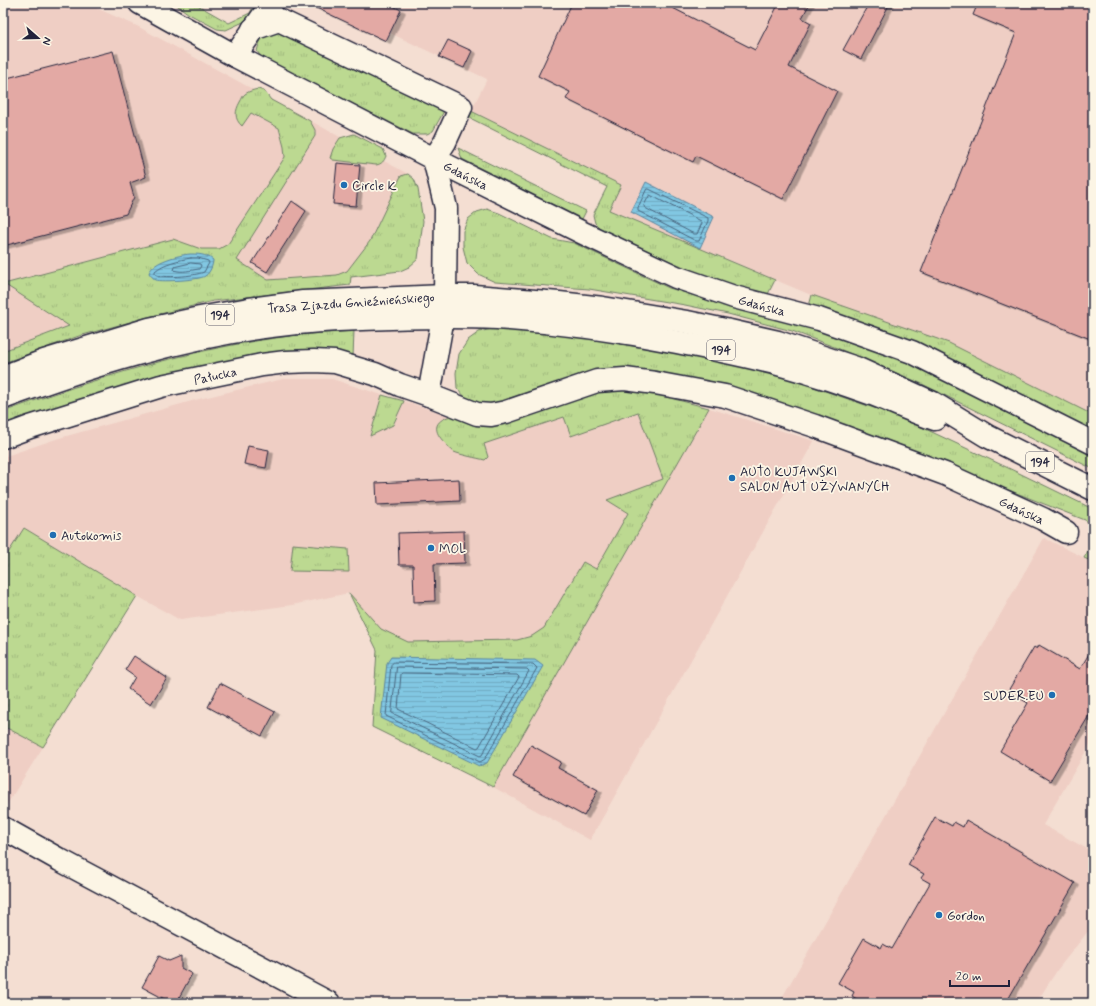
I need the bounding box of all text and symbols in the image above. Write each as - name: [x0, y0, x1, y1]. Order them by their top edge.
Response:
- north arrow: [18, 18, 58, 58]
- text: N: [39, 35, 54, 47]
- street label: Gdańska: [440, 158, 491, 195]
- place label: Circle K: [352, 178, 397, 195]
- marker: Circle K: [339, 180, 349, 190]
- street label: Trasa Zjazdu Gnieźnieńskiego: [267, 289, 435, 319]
- street label: Gdańska: [736, 292, 787, 321]
- road number: 194: [206, 305, 234, 325]
- road number: 194: [707, 340, 735, 360]
- street label: Pałucka: [192, 364, 238, 389]
- road number: 194: [1026, 452, 1054, 472]
- place label: AUTO KUJAWSKI SALON AUT UŻYWANYCH: [740, 464, 890, 496]
- marker: AUTO KUJAWSKI SALON AUT UŻYWANYCH: [727, 473, 737, 483]
- street label: Gdańska: [996, 493, 1047, 529]
- place label: Autokomis: [61, 528, 122, 545]
- marker: Autokomis: [48, 530, 58, 540]
- place label: MOL: [439, 541, 466, 558]
- marker: MOL: [426, 543, 436, 553]
- place label: SUDER.EU: [983, 688, 1044, 705]
- marker: SUDER.EU: [1047, 690, 1057, 700]
- place label: Gordon: [947, 908, 985, 925]
- marker: Gordon: [934, 910, 944, 920]
- scale bar: [950, 962, 1009, 988]
- text: 20 m: [956, 969, 982, 985]

